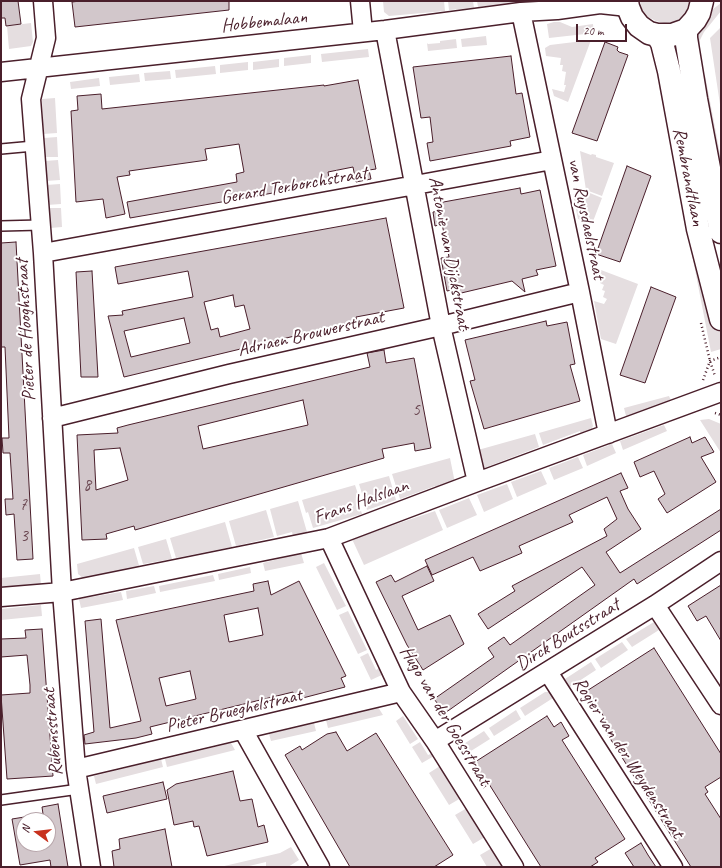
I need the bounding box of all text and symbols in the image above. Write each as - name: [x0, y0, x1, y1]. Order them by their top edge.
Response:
- street label: Hobbemalaan: [220, 6, 308, 38]
- scale bar: [578, 16, 629, 42]
- text: 20 m: [583, 23, 603, 39]
- street label: Rembrandtlaan: [667, 126, 709, 228]
- street label: van Ruysdaelstraat: [562, 156, 610, 282]
- street label: Gerard Terborchstraat: [219, 162, 369, 210]
- street label: Antonie van Dijckstraat: [423, 175, 475, 331]
- street label: Pieter de Hooghstraat: [11, 258, 41, 402]
- street label: Adriaen Brouwerstraat: [236, 306, 386, 362]
- house number: 5: [412, 401, 420, 421]
- street label: Frans Halslaan: [311, 474, 411, 530]
- house number: 8: [83, 476, 91, 496]
- house number: 7: [19, 496, 27, 516]
- house number: 3: [20, 527, 28, 547]
- street label: Dirck Boutsstraat: [512, 594, 624, 676]
- street label: Hugo van der Goesstraat: [394, 642, 496, 790]
- street label: Rogier van der Weydenstraat: [567, 673, 689, 843]
- street label: Pieter Brueghelstraat: [164, 684, 304, 738]
- street label: Rubensstraat: [38, 687, 68, 777]
- north arrow: [16, 812, 56, 852]
- text: N: [18, 824, 33, 834]

